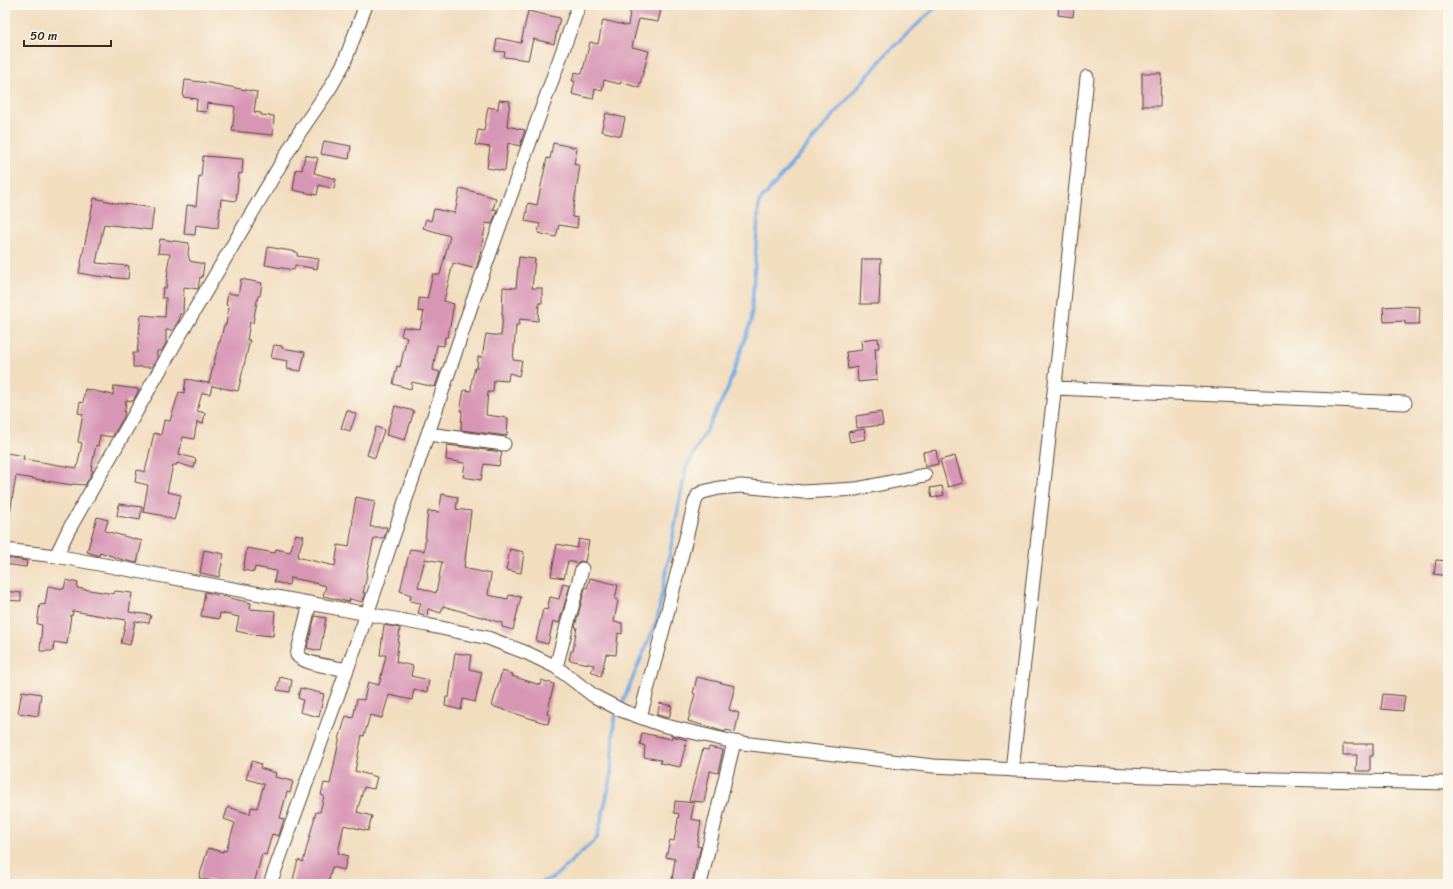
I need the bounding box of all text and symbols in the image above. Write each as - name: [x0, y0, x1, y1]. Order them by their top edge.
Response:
- scale bar: [24, 22, 111, 48]
- text: 50 m: [30, 25, 57, 47]

